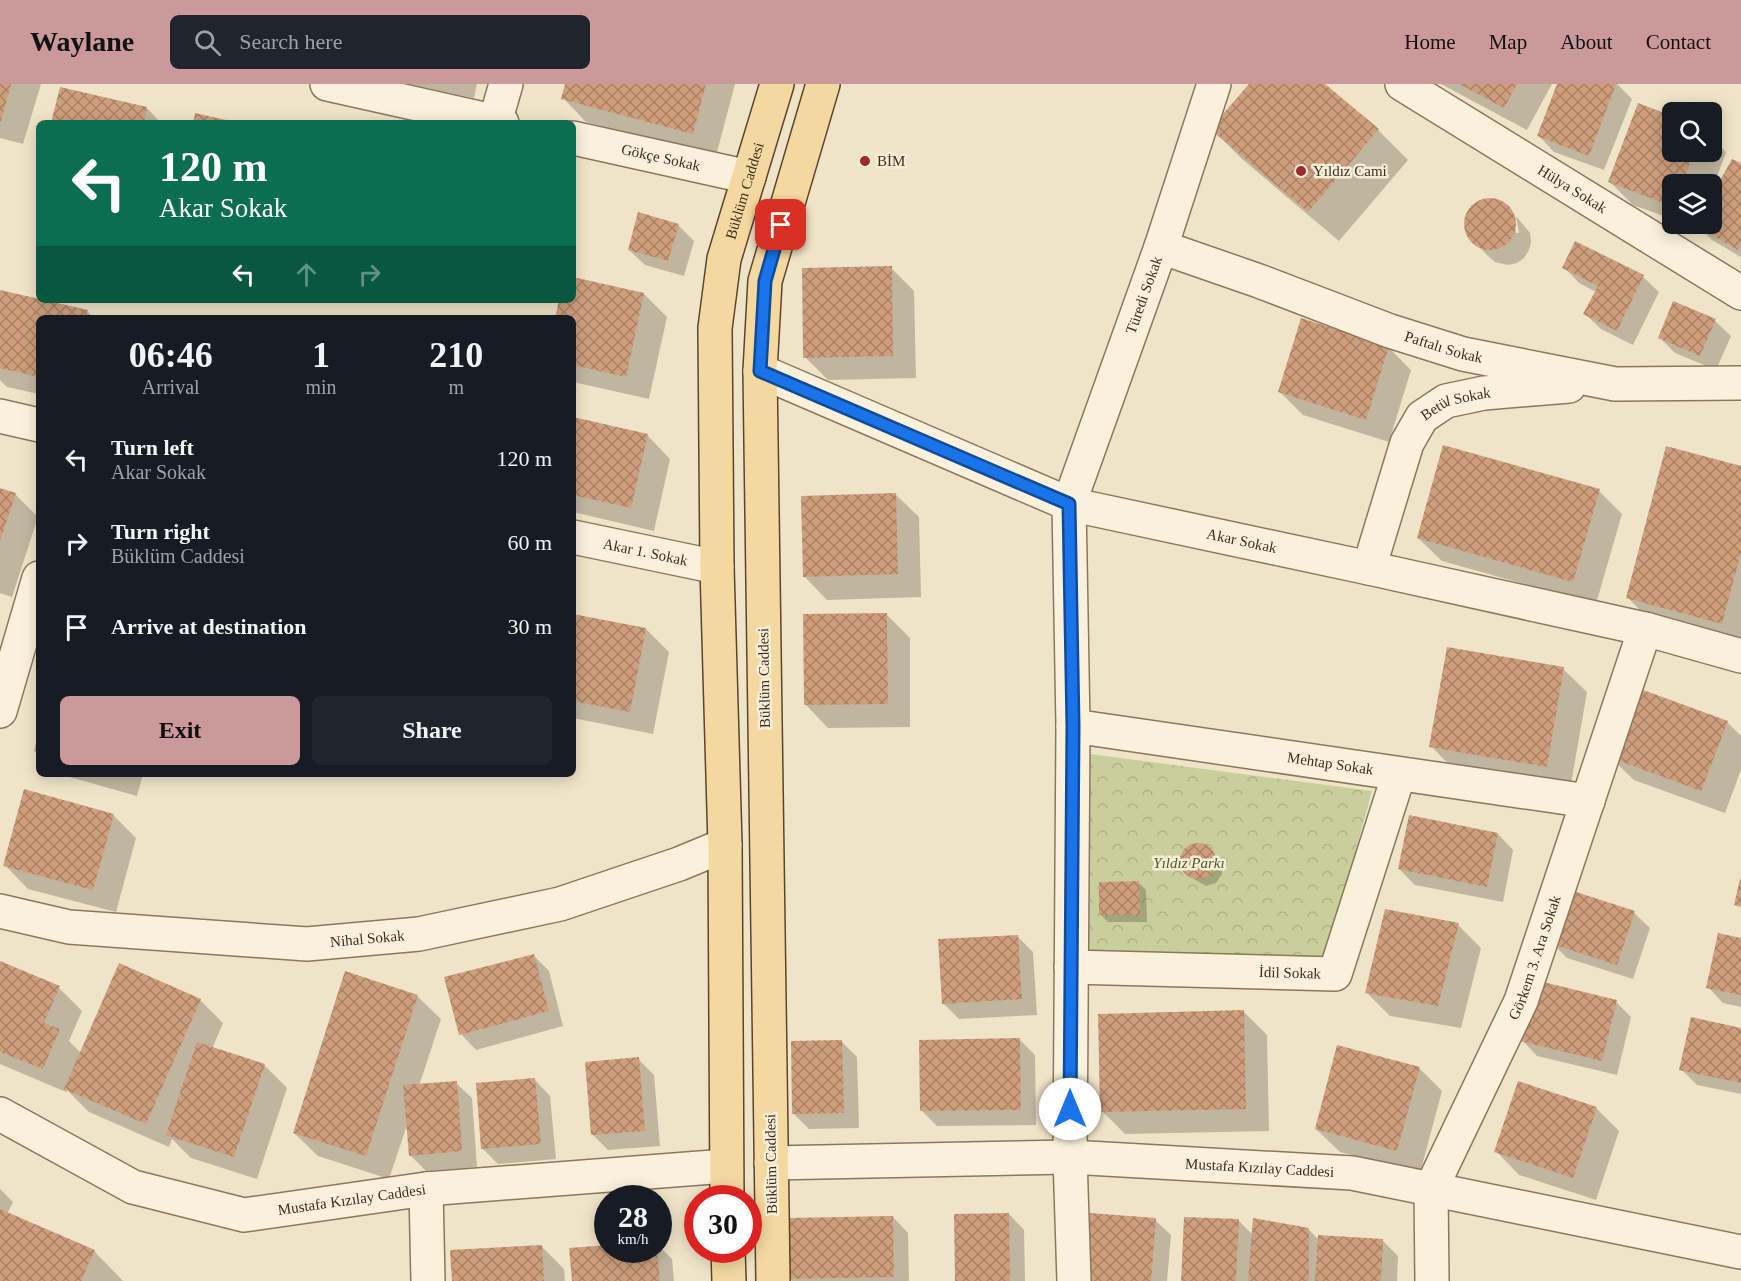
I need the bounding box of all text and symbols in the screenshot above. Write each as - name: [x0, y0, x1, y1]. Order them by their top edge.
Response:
- search box: [170, 15, 590, 69]
- text: Waylane: [30, 26, 134, 57]
- icon: search: [191, 26, 224, 59]
- text: Search here: [239, 29, 342, 54]
- text: Home: [1404, 30, 1456, 54]
- text: Map: [1489, 30, 1527, 54]
- text: About: [1560, 30, 1613, 54]
- text: Contact: [1646, 30, 1711, 54]
- map controls: [1662, 102, 1722, 234]
- button: search: [1662, 102, 1722, 162]
- street label: Büklüm Caddesi: [722, 140, 767, 241]
- street label: Gökçe Sokak: [620, 141, 702, 174]
- icon: left: [60, 144, 138, 222]
- text: 120 m: [159, 144, 268, 190]
- place label: BİM: [877, 153, 905, 169]
- marker: BİM: [858, 154, 872, 168]
- street label: Hülya Sokak: [1535, 162, 1610, 216]
- place label: Yıldız Cami: [1313, 163, 1387, 179]
- marker: Yıldız Cami: [1294, 164, 1308, 178]
- button: layers: [1662, 174, 1722, 234]
- text: Akar Sokak: [159, 193, 287, 223]
- pin: [755, 199, 806, 250]
- icon: arrive: [764, 208, 797, 241]
- street label: Türedi Sokak: [1123, 254, 1165, 336]
- icon: left: [227, 258, 260, 291]
- icon: ahead: [290, 258, 323, 291]
- icon: right: [353, 258, 386, 291]
- street label: Paftalı Sokak: [1403, 328, 1484, 366]
- text: 06:46: [129, 335, 213, 375]
- text: 1: [312, 335, 330, 375]
- text: 210: [429, 335, 483, 375]
- text: Arrival: [142, 376, 200, 398]
- text: min: [305, 376, 337, 398]
- text: m: [449, 376, 464, 398]
- street label: Betül Sokak: [1418, 384, 1492, 423]
- text: Turn left: [111, 435, 194, 460]
- icon: left: [60, 443, 93, 476]
- text: 120 m: [496, 446, 552, 471]
- text: Akar Sokak: [111, 461, 206, 483]
- text: Turn right: [111, 519, 210, 544]
- street label: Akar Sokak: [1205, 526, 1279, 556]
- icon: right: [60, 527, 93, 560]
- text: 60 m: [507, 530, 552, 555]
- street label: Akar 1. Sokak: [602, 535, 690, 569]
- text: Büklüm Caddesi: [111, 545, 245, 567]
- icon: arrive: [60, 611, 93, 644]
- text: Arrive at destination: [111, 614, 307, 639]
- text: 30 m: [507, 614, 552, 639]
- street label: Büklüm Caddesi: [755, 628, 773, 728]
- button: Exit: [60, 696, 300, 765]
- button: Share: [312, 696, 552, 765]
- street label: Mehtap Sokak: [1286, 749, 1375, 778]
- park label: Yıldız Parkı: [1153, 855, 1225, 871]
- street label: Görkem 3. Ara Sokak: [1505, 893, 1564, 1022]
- street label: Nihal Sokak: [329, 927, 406, 950]
- street label: İdil Sokak: [1259, 964, 1322, 982]
- position arrow: [1038, 1077, 1102, 1141]
- street label: Büklüm Caddesi: [762, 1114, 780, 1214]
- street label: Mustafa Kızılay Caddesi: [1185, 1156, 1335, 1180]
- street label: Mustafa Kızılay Caddesi: [277, 1181, 427, 1218]
- speed limit sign: 30: [684, 1185, 762, 1263]
- text: 28: [618, 1200, 648, 1233]
- text: km/h: [618, 1231, 648, 1247]

